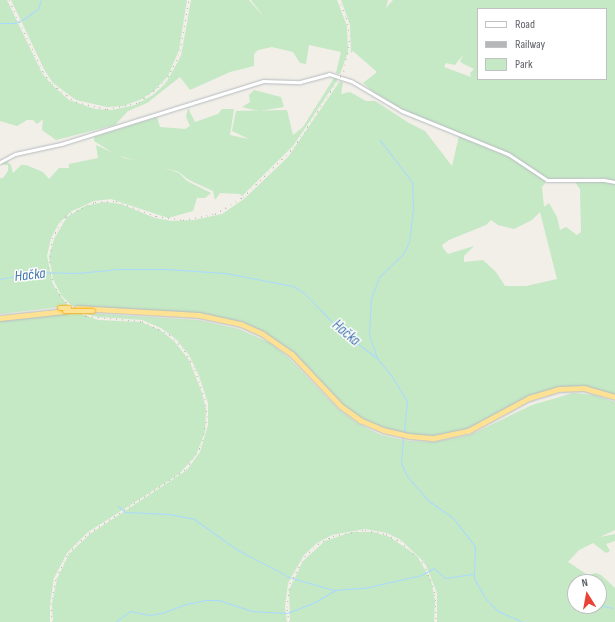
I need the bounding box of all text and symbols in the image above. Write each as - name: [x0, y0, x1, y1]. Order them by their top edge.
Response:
- legend: [477, 8, 607, 80]
- text: Road: [515, 17, 535, 32]
- text: Railway: [515, 37, 545, 52]
- text: Park: [515, 57, 533, 72]
- water label: Hačka: [14, 264, 46, 286]
- water label: Hačka: [328, 316, 364, 350]
- north arrow: [567, 574, 607, 614]
- text: N: [581, 576, 589, 590]

